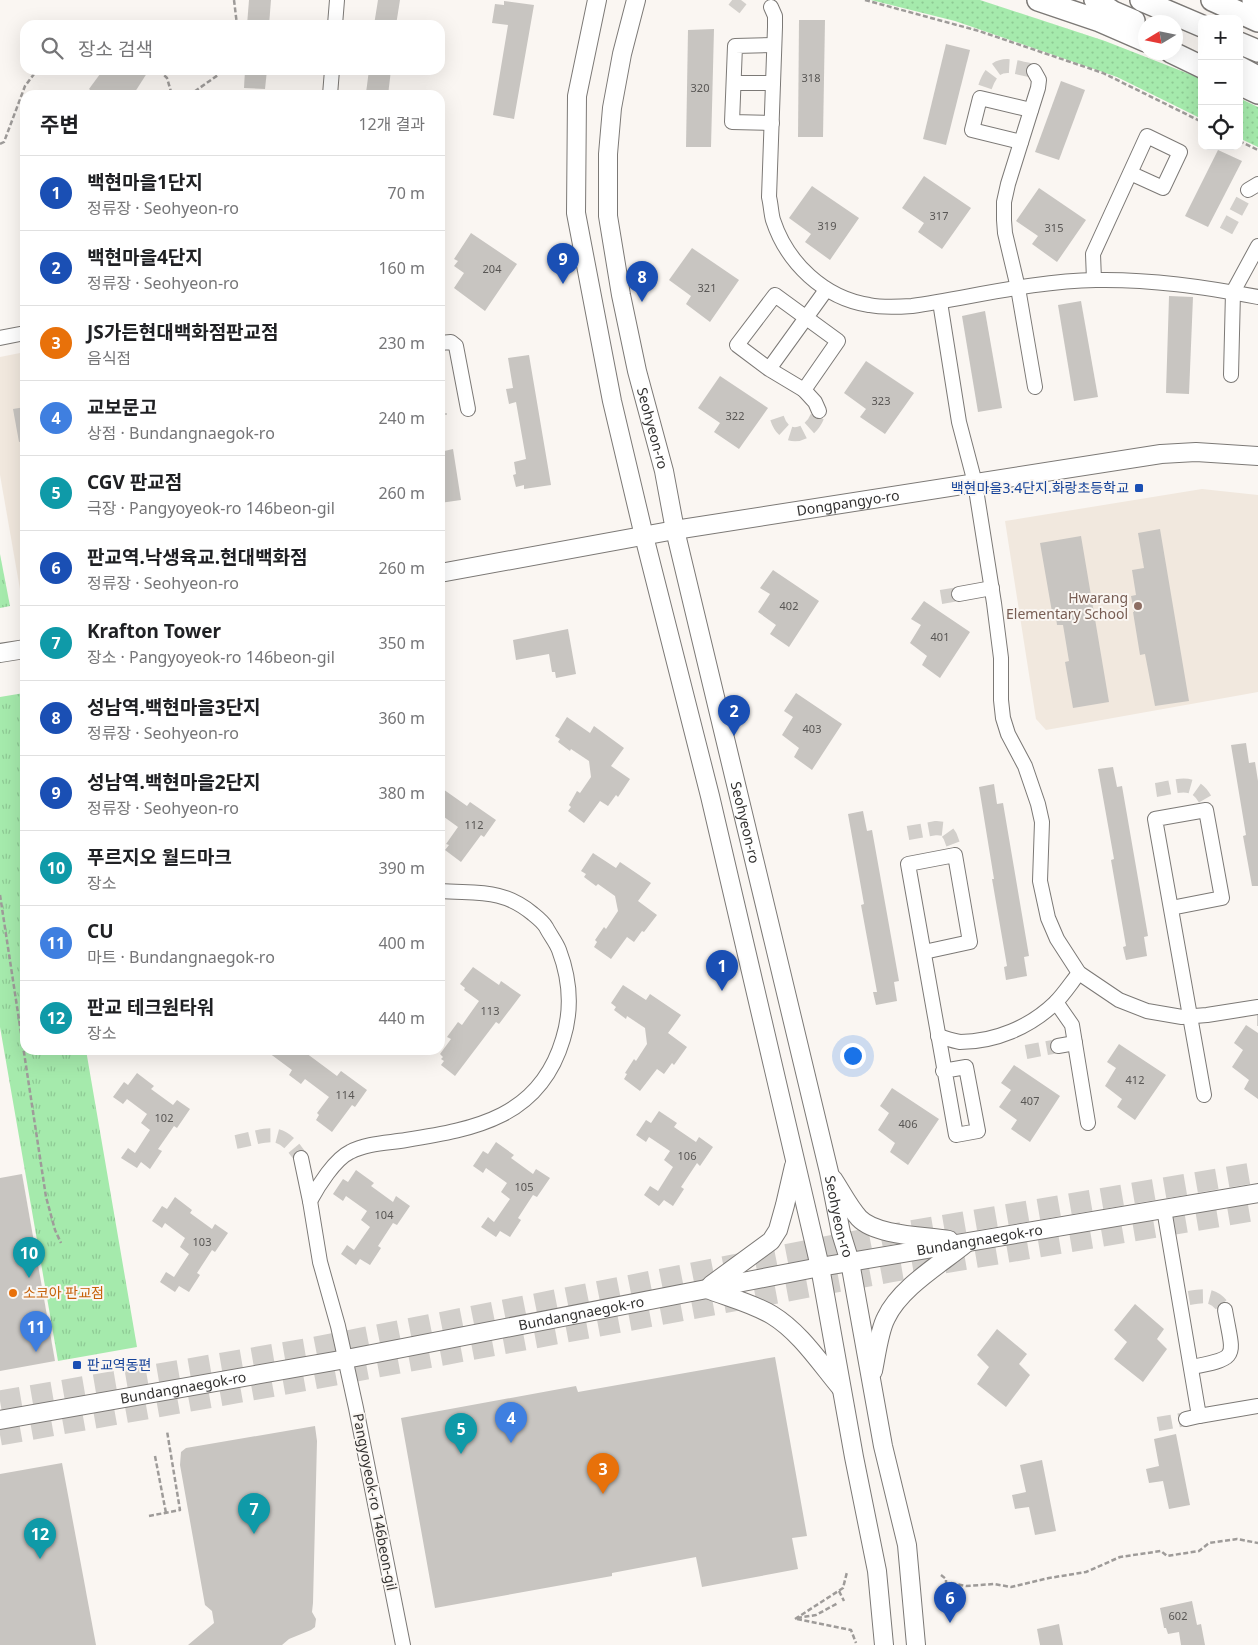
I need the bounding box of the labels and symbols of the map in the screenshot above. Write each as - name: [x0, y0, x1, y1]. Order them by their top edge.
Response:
- north arrow: [1138, 15, 1183, 60]
- house number: 318: [802, 70, 820, 85]
- house number: 320: [691, 80, 709, 95]
- house number: 317: [930, 208, 948, 223]
- house number: 319: [818, 218, 836, 233]
- house number: 315: [1045, 220, 1063, 235]
- pin: 9: [547, 243, 579, 284]
- house number: 204: [483, 261, 502, 276]
- pin: 8: [626, 261, 658, 302]
- house number: 321: [698, 280, 716, 295]
- street label: Seohyeon-ro: [633, 385, 673, 471]
- house number: 323: [872, 393, 890, 408]
- house number: 322: [726, 408, 744, 423]
- place label: 백현마을3.4단지.화랑초등학교: [951, 478, 1129, 497]
- marker: 백현마을3.4단지.화랑초등학교: [1133, 482, 1145, 494]
- street label: Dongpangyo-ro: [795, 485, 901, 520]
- place label: Hwarang Elementary School: [1006, 588, 1128, 623]
- house number: 402: [780, 598, 798, 613]
- marker: Hwarang Elementary School: [1132, 600, 1144, 612]
- house number: 401: [931, 629, 949, 644]
- pin: 2: [718, 695, 750, 736]
- house number: 403: [803, 721, 821, 736]
- street label: Seohyeon-ro: [727, 780, 765, 865]
- house number: 112: [465, 817, 483, 832]
- pin: 1: [706, 950, 738, 991]
- house number: 113: [481, 1003, 499, 1018]
- your location: [840, 1043, 866, 1069]
- house number: 412: [1126, 1072, 1144, 1087]
- house number: 114: [336, 1087, 355, 1102]
- house number: 407: [1021, 1093, 1039, 1108]
- house number: 102: [155, 1110, 173, 1125]
- house number: 406: [899, 1116, 917, 1131]
- house number: 106: [678, 1148, 696, 1163]
- street label: Seohyeon-ro: [821, 1174, 858, 1260]
- house number: 105: [515, 1179, 533, 1194]
- house number: 104: [375, 1207, 394, 1222]
- street label: Bundangnaegok-ro: [915, 1220, 1044, 1260]
- house number: 103: [193, 1234, 211, 1249]
- pin: 10: [13, 1237, 45, 1278]
- place label: 소코아 판교점: [23, 1283, 104, 1302]
- marker: 소코아 판교점: [7, 1287, 19, 1299]
- street label: Bundangnaegok-ro: [517, 1291, 646, 1334]
- pin: 11: [20, 1311, 52, 1352]
- place label: 판교역동편: [87, 1355, 151, 1374]
- marker: 판교역동편: [71, 1359, 83, 1371]
- street label: Bundangnaegok-ro: [119, 1367, 248, 1408]
- pin: 4: [495, 1402, 527, 1443]
- street label: Pangyoyeok-ro 146beon-gil: [349, 1412, 402, 1592]
- pin: 5: [445, 1413, 477, 1454]
- pin: 3: [587, 1453, 619, 1494]
- pin: 7: [238, 1493, 270, 1534]
- pin: 12: [24, 1518, 56, 1559]
- pin: 6: [934, 1582, 966, 1623]
- house number: 602: [1169, 1608, 1187, 1623]

